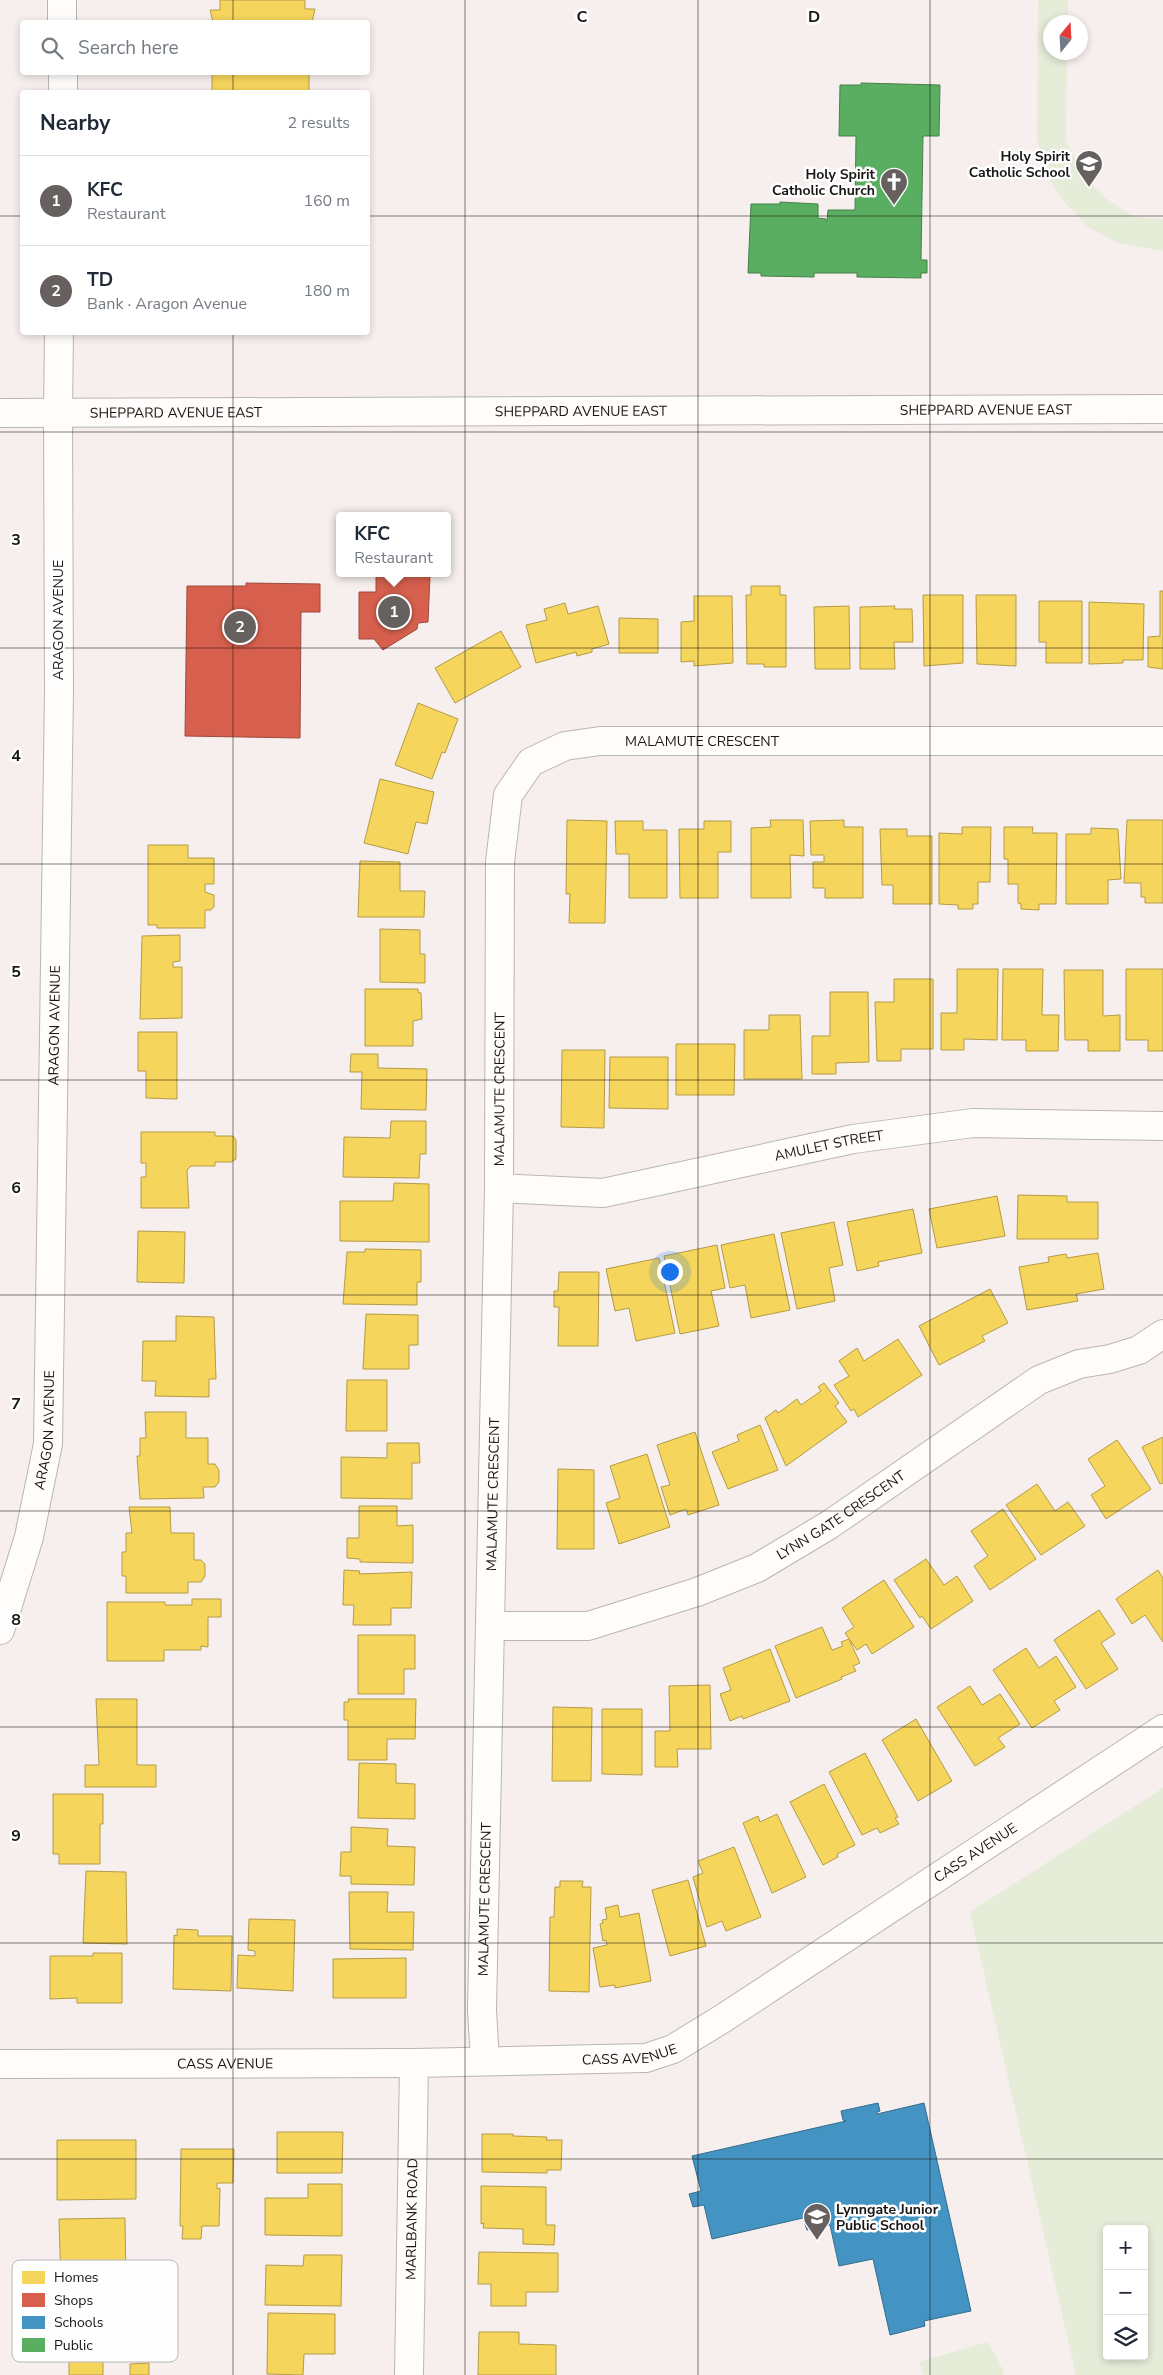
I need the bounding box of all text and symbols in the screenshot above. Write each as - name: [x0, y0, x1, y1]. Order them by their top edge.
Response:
- text: C: [577, 6, 588, 28]
- text: D: [808, 6, 820, 28]
- north arrow: [1043, 15, 1088, 60]
- search box: [20, 20, 370, 75]
- icon: search: [38, 34, 66, 62]
- text: Search here: [78, 35, 179, 61]
- text: Nearby: [40, 109, 110, 137]
- text: 2 results: [288, 112, 350, 134]
- place label: Holy Spirit Catholic School: [969, 147, 1071, 182]
- school or university icon: Holy Spirit Catholic School: [1074, 149, 1104, 188]
- place label: Holy Spirit Catholic Church: [772, 165, 876, 200]
- church icon: Holy Spirit Catholic Church: [879, 167, 909, 206]
- text: KFC: [87, 177, 123, 203]
- text: 1: [51, 190, 61, 212]
- text: 160 m: [303, 190, 350, 212]
- text: Restaurant: [87, 203, 166, 225]
- text: TD: [87, 267, 113, 293]
- text: 2: [51, 280, 61, 302]
- text: 180 m: [303, 280, 350, 302]
- text: Bank · Aragon Avenue: [87, 293, 247, 315]
- street label: SHEPPARD AVENUE EAST: [900, 400, 1073, 419]
- street label: SHEPPARD AVENUE EAST: [495, 401, 668, 421]
- street label: SHEPPARD AVENUE EAST: [90, 403, 263, 422]
- popup: [336, 512, 451, 577]
- text: KFC: [354, 521, 390, 547]
- text: 3: [11, 529, 21, 551]
- text: Restaurant: [354, 547, 433, 569]
- street label: ARAGON AVENUE: [49, 560, 68, 680]
- pin: 1: [378, 593, 410, 631]
- pin: 2: [224, 608, 256, 646]
- street label: MALAMUTE CRESCENT: [625, 732, 780, 751]
- text: 4: [11, 745, 21, 767]
- text: 5: [11, 961, 21, 983]
- street label: ARAGON AVENUE: [44, 965, 64, 1086]
- street label: MALAMUTE CRESCENT: [490, 1012, 509, 1166]
- street label: AMULET STREET: [772, 1125, 885, 1165]
- text: 6: [11, 1177, 21, 1199]
- your location: [657, 1259, 683, 1285]
- street label: ARAGON AVENUE: [29, 1370, 59, 1492]
- text: 7: [11, 1393, 21, 1415]
- street label: MALAMUTE CRESCENT: [482, 1416, 504, 1571]
- street label: LYNN GATE CRESCENT: [773, 1465, 909, 1564]
- text: 8: [11, 1609, 21, 1631]
- street label: CASS AVENUE: [930, 1818, 1021, 1887]
- street label: MALAMUTE CRESCENT: [473, 1821, 495, 1976]
- text: 9: [11, 1825, 21, 1847]
- street label: CASS AVENUE: [582, 2039, 679, 2069]
- street label: CASS AVENUE: [177, 2054, 273, 2073]
- street label: MARLBANK ROAD: [401, 2158, 422, 2280]
- place label: Lynngate Junior Public School: [836, 2200, 939, 2235]
- school or university icon: Lynngate Junior Public School: [802, 2202, 832, 2241]
- map controls: [1103, 2225, 1148, 2360]
- button: +: [1103, 2225, 1148, 2270]
- legend: [12, 2260, 178, 2362]
- text: Homes: [54, 2268, 99, 2287]
- button: −: [1103, 2270, 1148, 2315]
- text: Shops: [54, 2291, 94, 2310]
- text: Schools: [54, 2313, 104, 2332]
- button: layers: [1103, 2315, 1148, 2360]
- text: Public: [54, 2336, 93, 2355]

